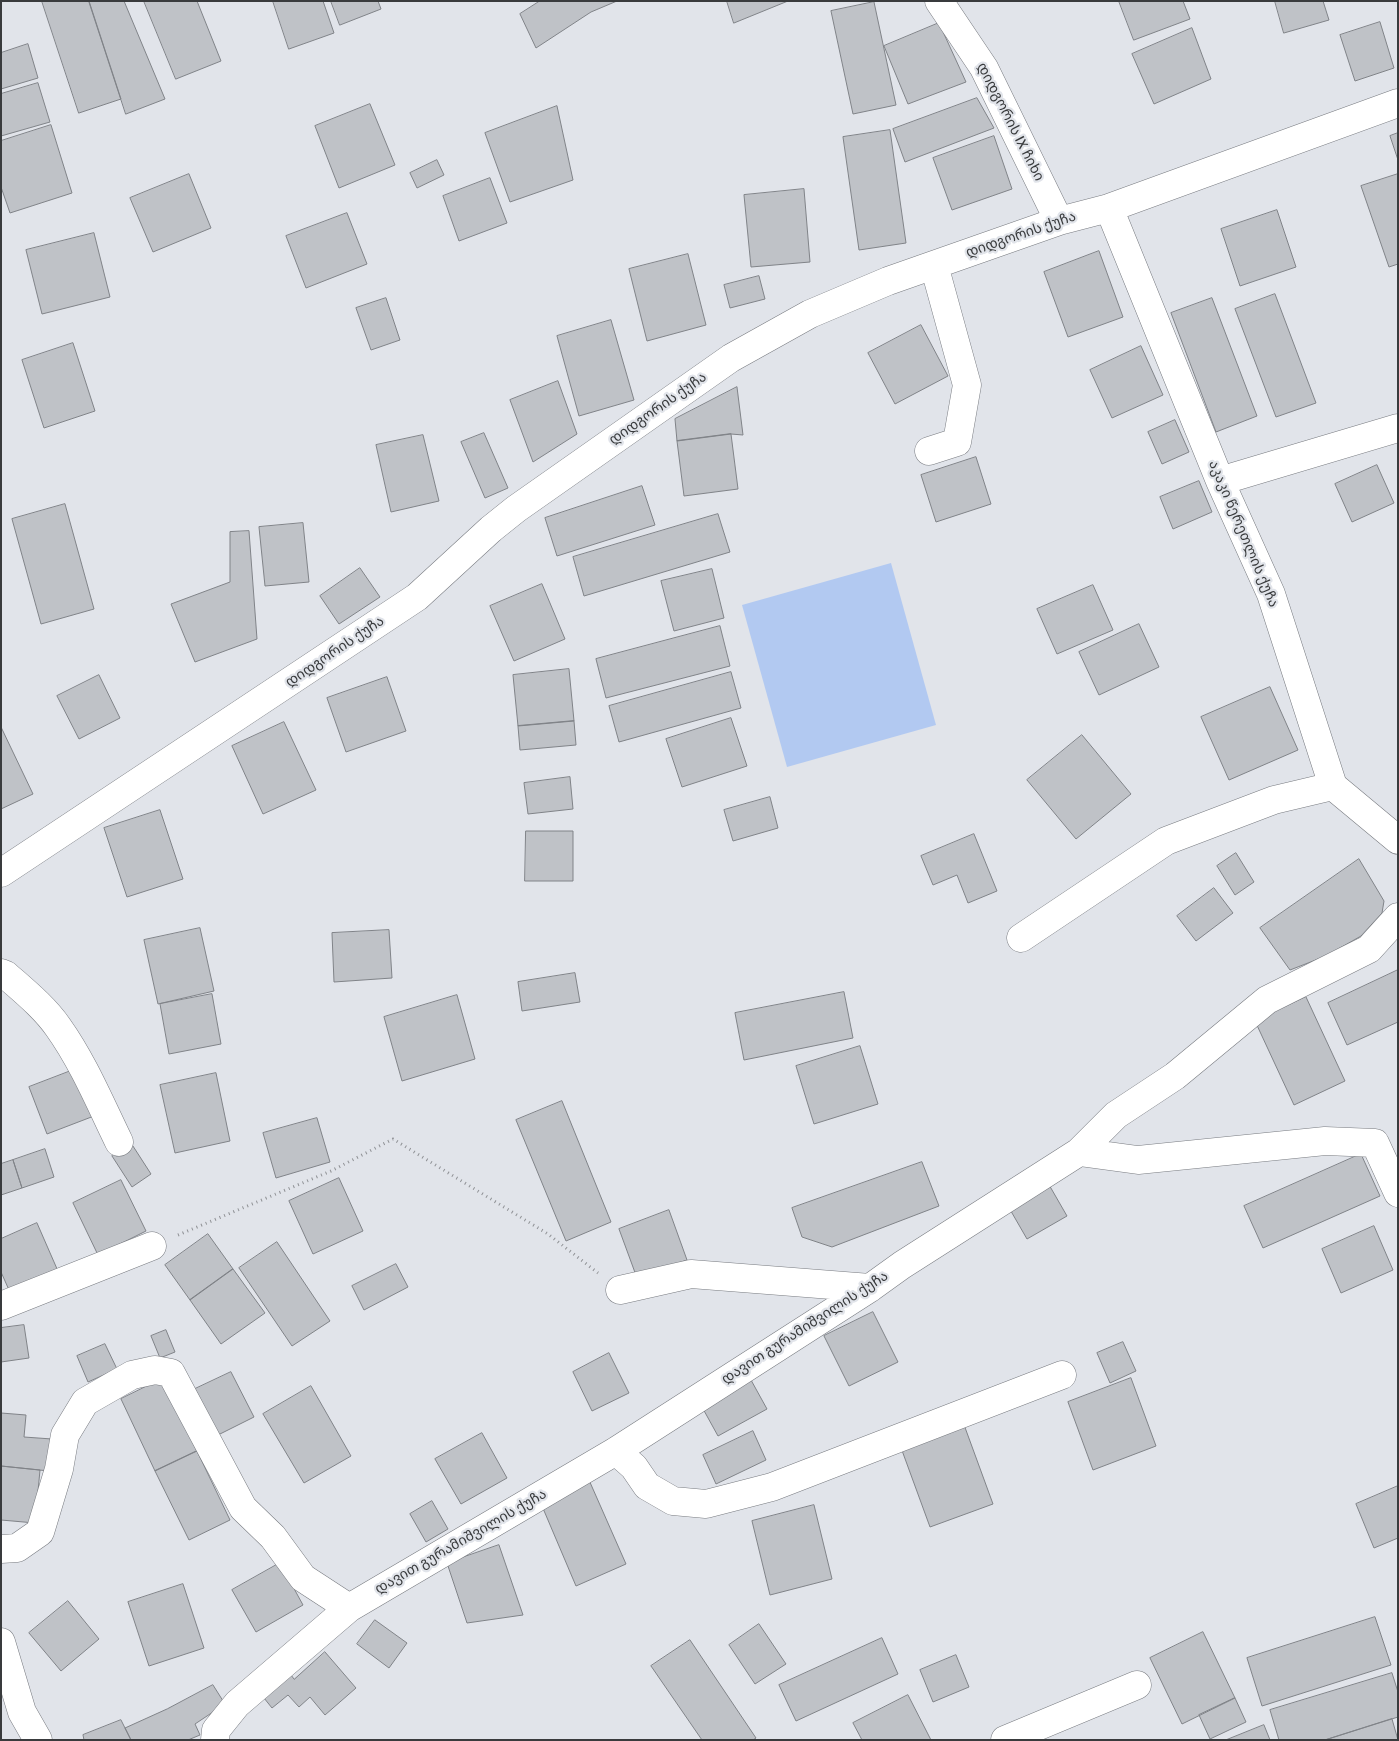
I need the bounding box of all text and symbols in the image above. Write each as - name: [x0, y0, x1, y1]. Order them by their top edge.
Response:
- street label: დიდგორის IX ჩიხი: [973, 60, 1047, 184]
- street label: დიდგორის ქუჩა: [964, 208, 1078, 262]
- street label: დიდგორის ქუჩა: [606, 369, 710, 449]
- street label: აკაკი წერეთლის ქუჩა: [1204, 458, 1282, 610]
- street label: დიდგორის ქუჩა: [283, 613, 387, 691]
- street label: დავით გურამიშვილის ქუჩა: [719, 1268, 891, 1388]
- street label: დავით გურამიშვილის ქუჩა: [372, 1486, 550, 1598]

